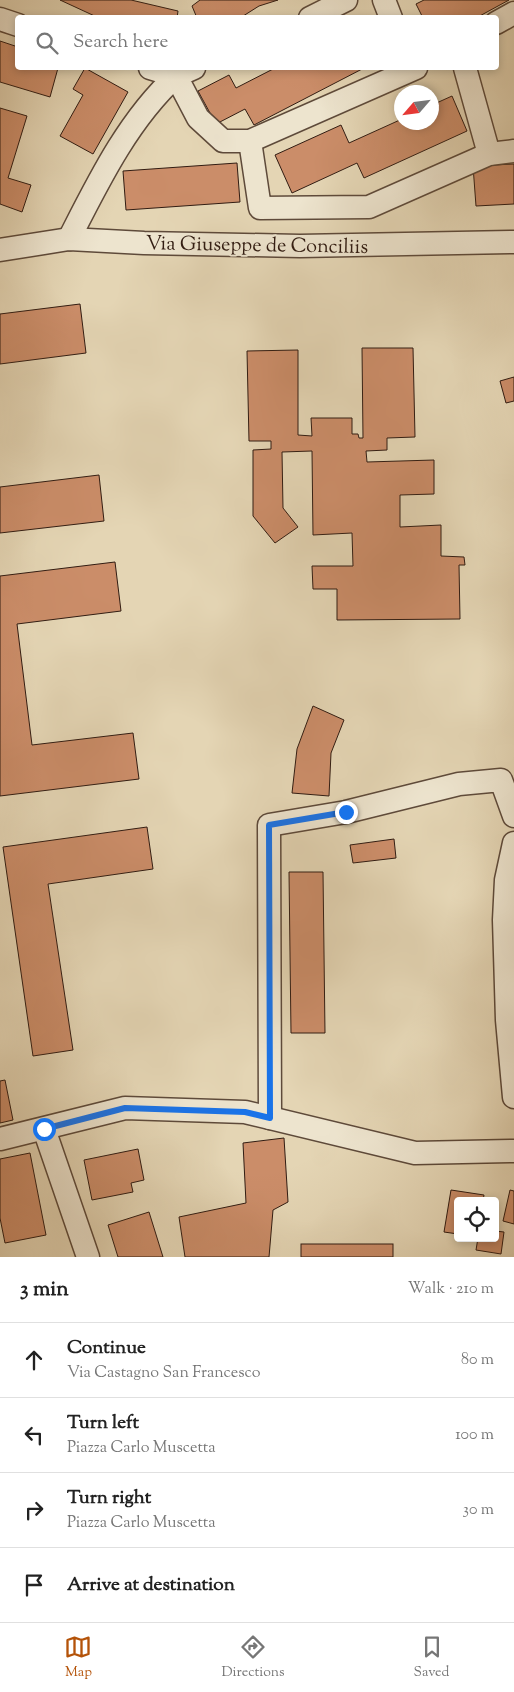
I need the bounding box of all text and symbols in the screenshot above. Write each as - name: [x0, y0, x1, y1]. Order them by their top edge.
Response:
- search box: [15, 15, 499, 70]
- icon: search: [33, 29, 61, 57]
- text: Search here: [73, 29, 168, 56]
- north arrow: [394, 85, 439, 130]
- street label: Via Giuseppe de Conciliis: [145, 230, 369, 263]
- route end: [335, 801, 358, 824]
- route start: [33, 1118, 56, 1141]
- map controls: [454, 1197, 499, 1242]
- button: locate: [454, 1197, 499, 1242]
- text: 3 min: [20, 1275, 69, 1305]
- text: Walk · 210 m: [408, 1278, 494, 1301]
- text: Continue: [67, 1335, 146, 1362]
- icon: ahead: [20, 1346, 48, 1374]
- text: 80 m: [461, 1349, 494, 1372]
- text: Via Castagno San Francesco: [67, 1362, 261, 1385]
- text: Turn left: [67, 1410, 139, 1437]
- icon: left: [20, 1421, 48, 1449]
- text: 100 m: [455, 1424, 494, 1447]
- text: Piazza Carlo Muscetta: [67, 1437, 216, 1460]
- text: Turn right: [67, 1485, 151, 1512]
- icon: right: [20, 1496, 48, 1524]
- text: 30 m: [463, 1499, 494, 1522]
- text: Piazza Carlo Muscetta: [67, 1512, 216, 1535]
- icon: arrive: [20, 1571, 48, 1599]
- text: Arrive at destination: [67, 1572, 235, 1599]
- tab: Map: [64, 1633, 92, 1683]
- tab: Directions: [221, 1633, 285, 1683]
- tab: Saved: [414, 1633, 449, 1683]

